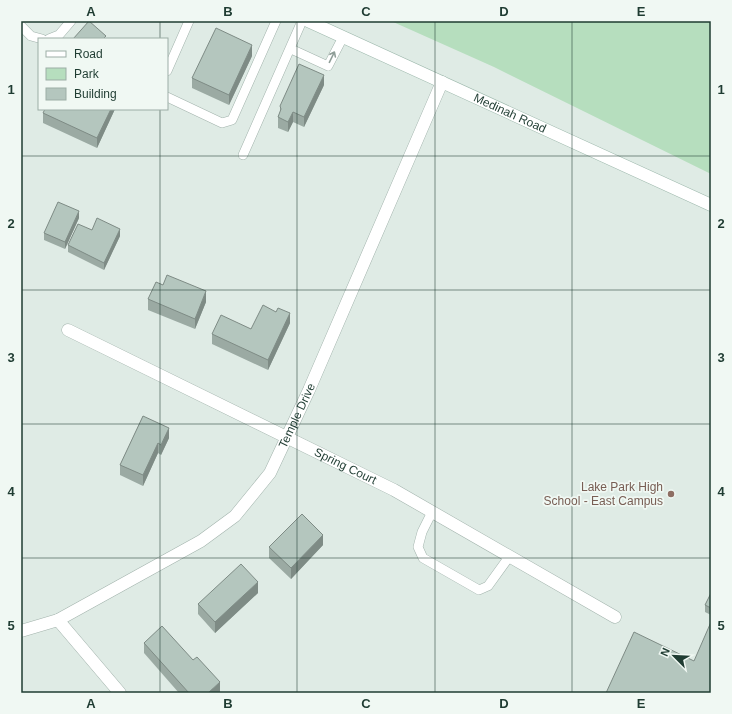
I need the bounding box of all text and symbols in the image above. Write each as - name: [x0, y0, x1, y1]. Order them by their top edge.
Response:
- text: A: [86, 4, 96, 19]
- text: B: [223, 4, 233, 19]
- text: C: [361, 4, 371, 19]
- text: D: [499, 4, 509, 19]
- text: E: [637, 4, 646, 19]
- legend: [38, 38, 168, 110]
- text: Road: [74, 47, 103, 61]
- one-way arrow: [329, 52, 337, 64]
- text: Park: [74, 67, 100, 81]
- text: 1: [7, 82, 15, 97]
- text: 1: [717, 82, 725, 97]
- text: Building: [74, 87, 117, 101]
- street label: Medinah Road: [471, 91, 548, 136]
- text: 2: [7, 216, 15, 231]
- text: 2: [717, 216, 725, 231]
- text: 3: [7, 350, 15, 365]
- text: 3: [717, 350, 725, 365]
- street label: Temple Drive: [276, 381, 318, 450]
- street label: Spring Court: [312, 445, 379, 488]
- place label: Lake Park High School - East Campus: [544, 480, 663, 508]
- text: 4: [7, 484, 15, 499]
- text: 4: [717, 484, 725, 499]
- marker: Lake Park High School - East Campus: [666, 489, 676, 499]
- text: 5: [7, 618, 15, 633]
- text: 5: [717, 618, 725, 633]
- north arrow: [654, 636, 694, 676]
- text: N: [658, 646, 672, 658]
- text: A: [86, 696, 96, 711]
- text: B: [223, 696, 233, 711]
- text: C: [361, 696, 371, 711]
- text: D: [499, 696, 509, 711]
- text: E: [637, 696, 646, 711]

